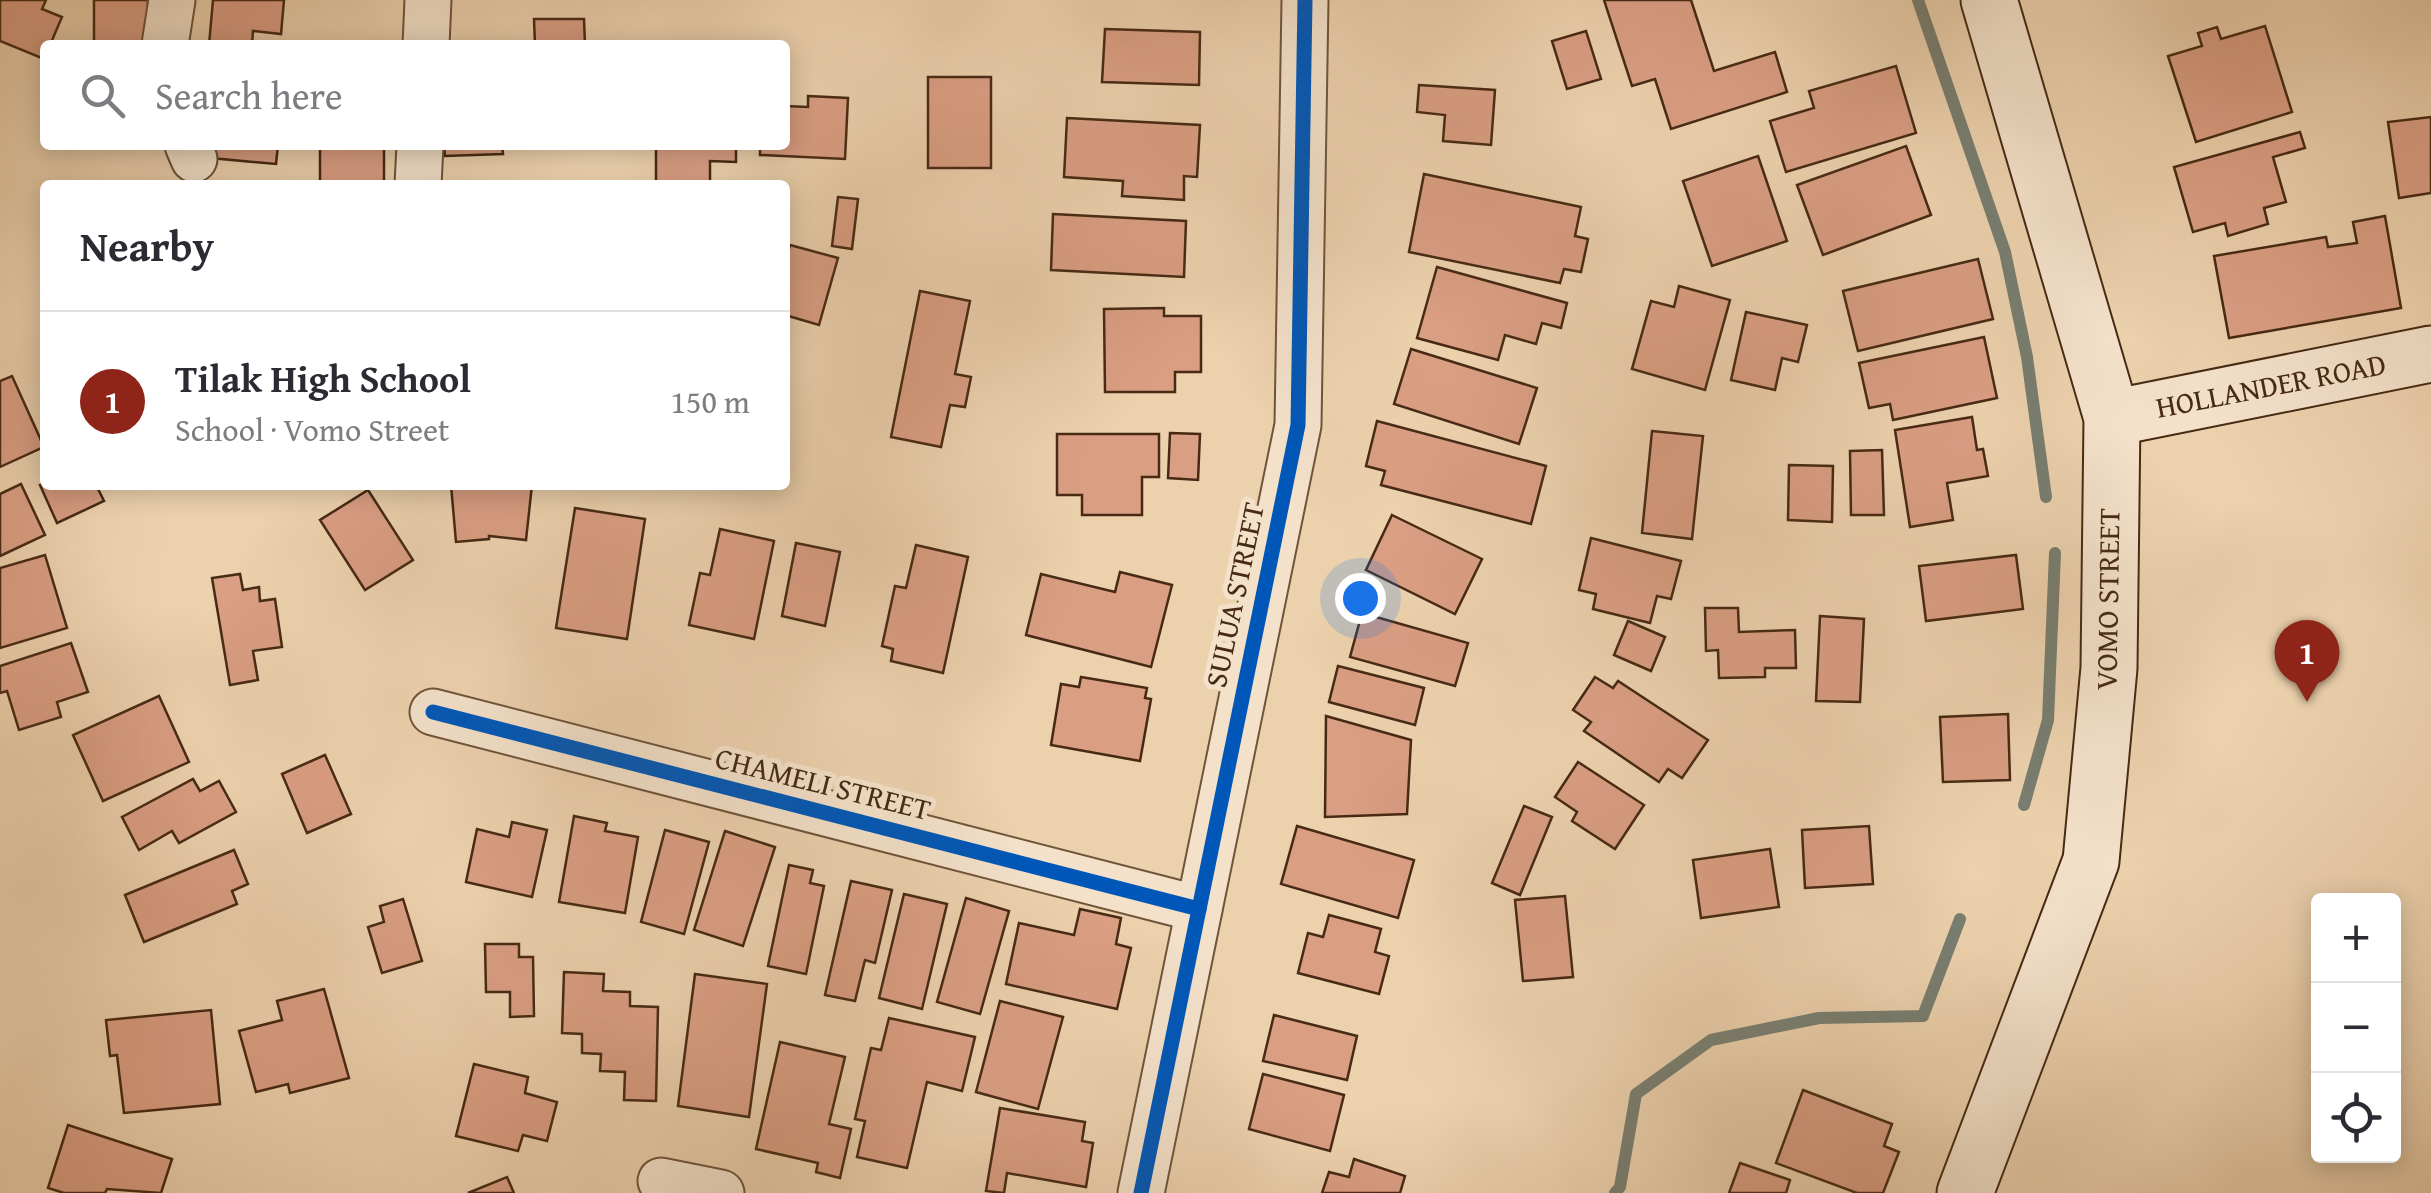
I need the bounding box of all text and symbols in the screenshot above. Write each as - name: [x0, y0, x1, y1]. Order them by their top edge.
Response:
- search box: [40, 40, 790, 150]
- text: Search here: [155, 67, 343, 123]
- icon: search: [75, 68, 130, 123]
- text: Nearby: [80, 215, 214, 276]
- street label: HOLLANDER ROAD: [2152, 341, 2390, 429]
- text: Tilak High School: [175, 350, 471, 406]
- text: 1: [104, 378, 121, 425]
- text: 150 m: [671, 378, 750, 425]
- text: School · Vomo Street: [175, 406, 449, 453]
- street label: SULUA STREET: [1193, 498, 1275, 691]
- street label: VOMO STREET: [2083, 507, 2131, 690]
- your location: [1335, 573, 1386, 624]
- pin: 1: [2274, 620, 2340, 702]
- street label: CHAMELI STREET: [711, 735, 936, 831]
- map controls: [2311, 893, 2401, 1163]
- button: +: [2311, 893, 2401, 983]
- button: −: [2311, 983, 2401, 1073]
- button: locate: [2311, 1073, 2401, 1163]

